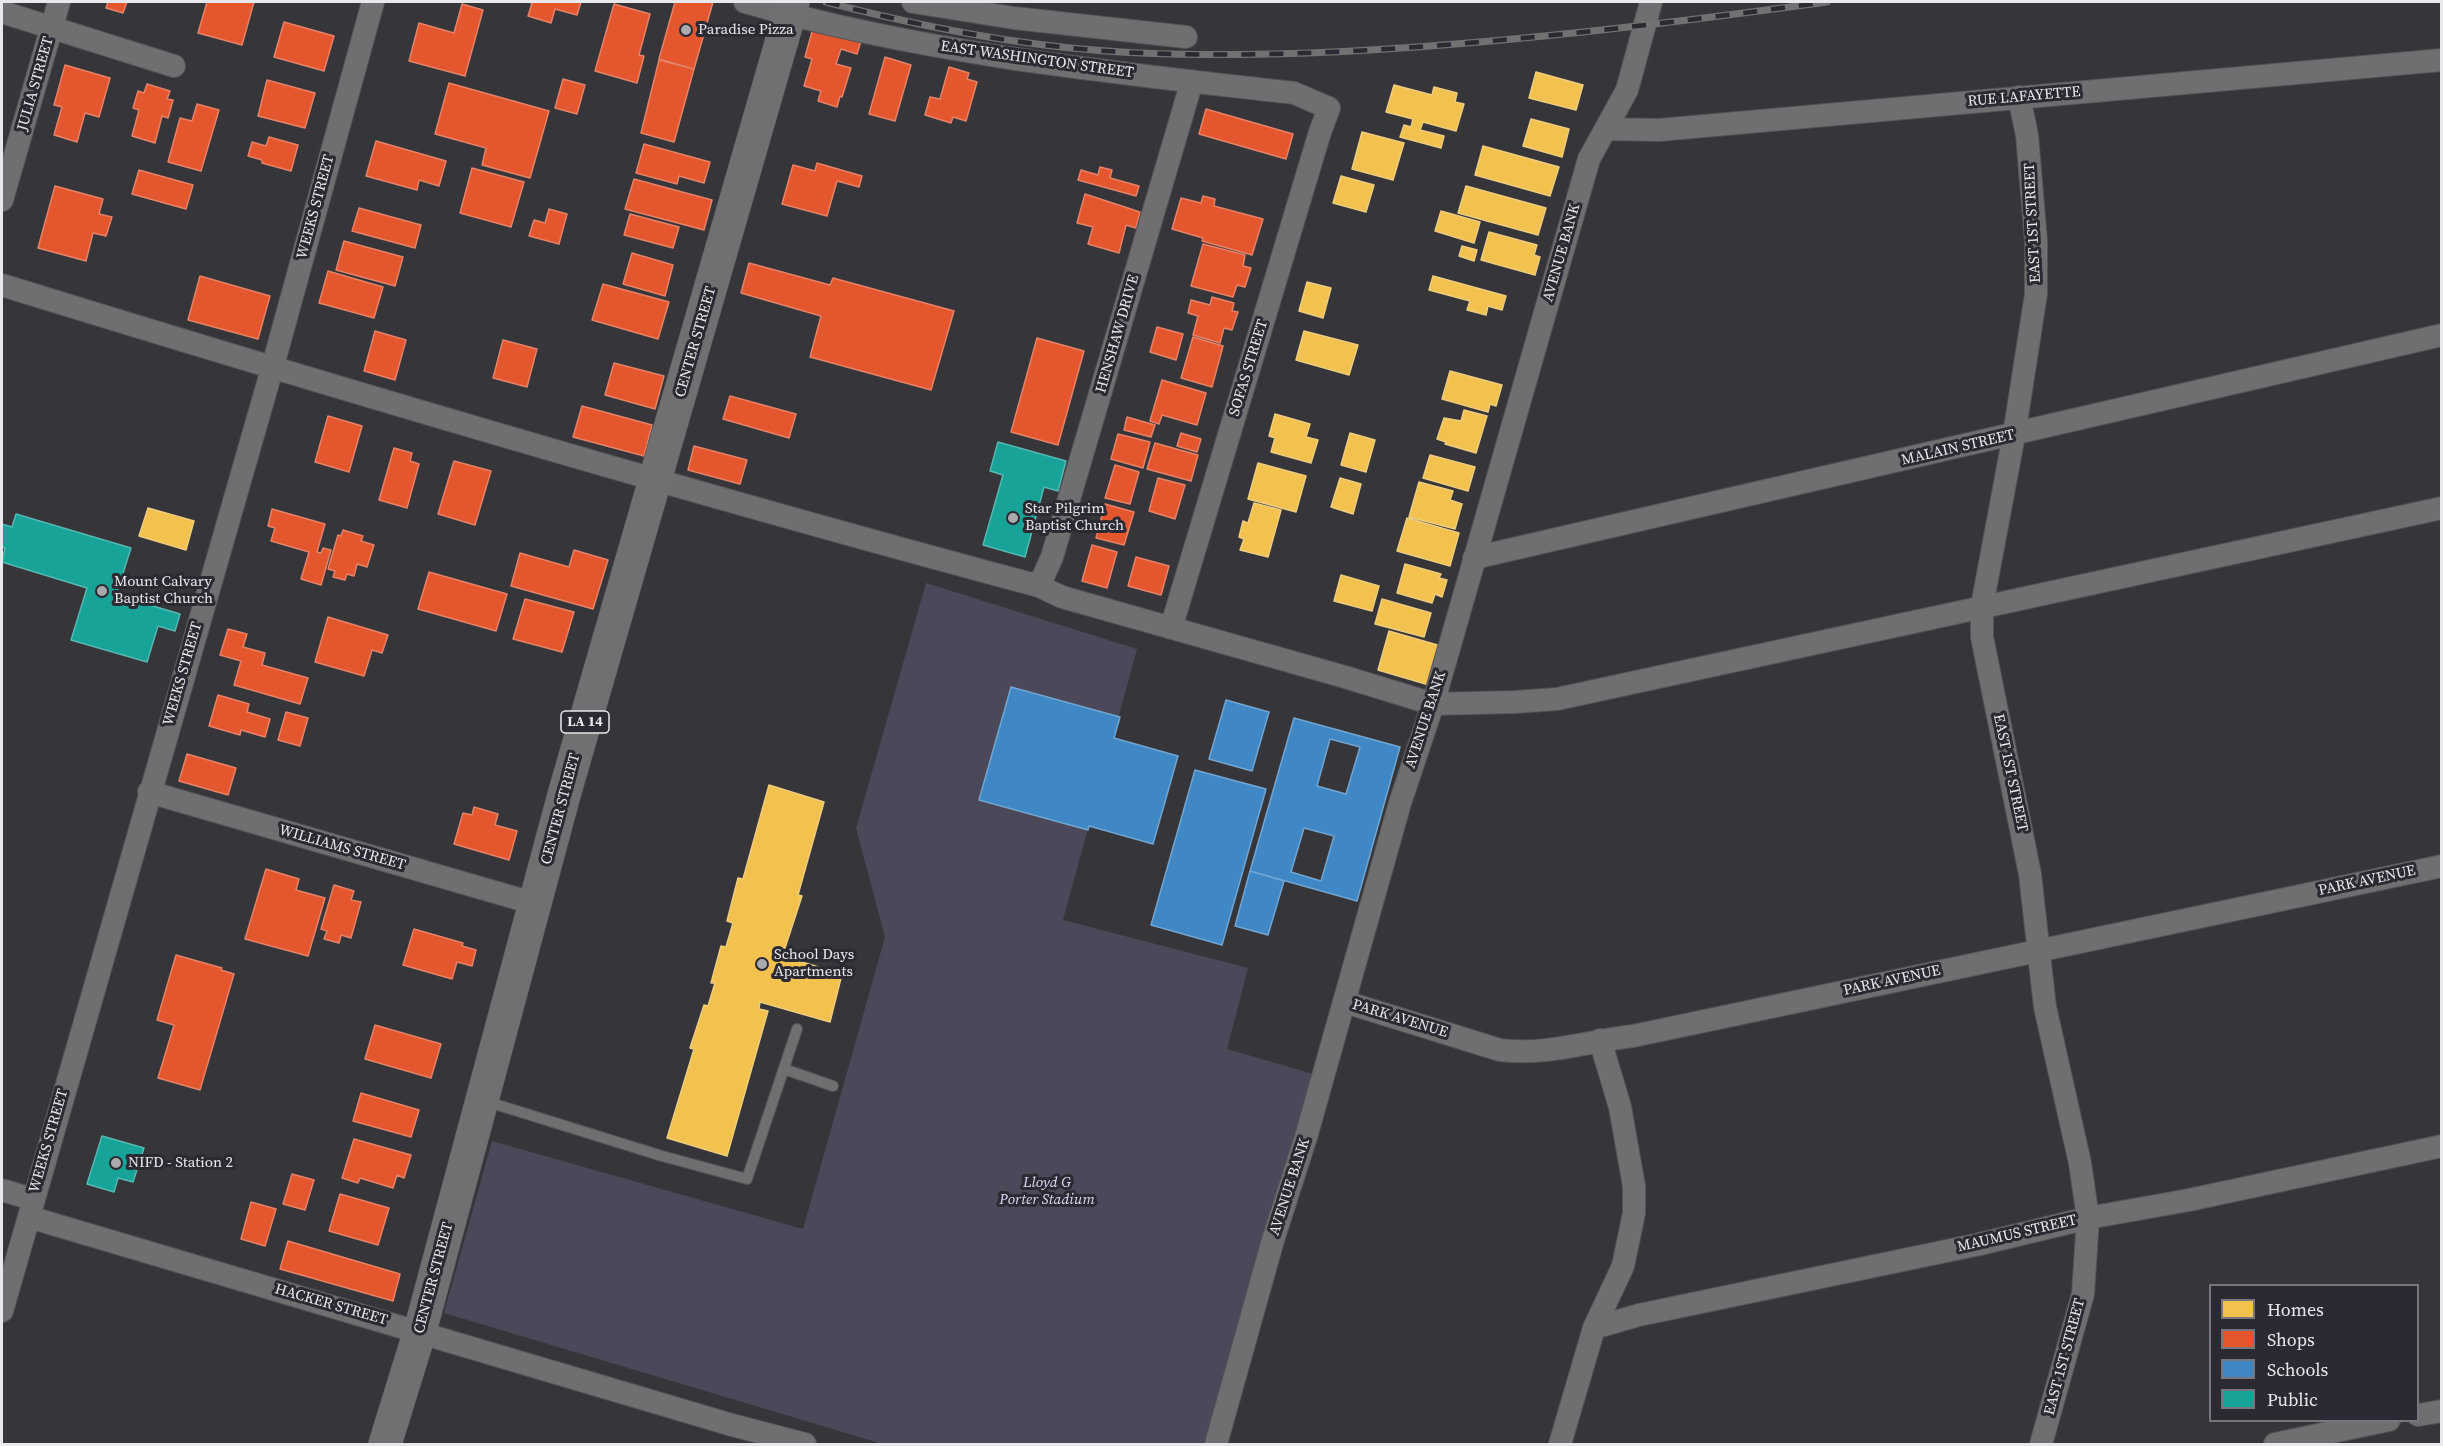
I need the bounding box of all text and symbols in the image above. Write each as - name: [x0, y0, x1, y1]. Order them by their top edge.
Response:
- place label: Paradise Pizza: [698, 21, 794, 39]
- marker: Paradise Pizza: [679, 23, 693, 37]
- street label: JULIA STREET: [14, 35, 58, 133]
- street label: EAST WASHINGTON STREET: [939, 38, 1135, 82]
- street label: RUE LAFAYETTE: [1967, 83, 2081, 111]
- street label: WEEKS STREET: [293, 153, 339, 261]
- street label: EAST 1ST STREET: [2021, 163, 2045, 283]
- street label: AVENUE BANK: [1539, 202, 1585, 304]
- street label: HENSHAW DRIVE: [1093, 273, 1143, 395]
- street label: CENTER STREET: [672, 285, 720, 399]
- street label: SOFAS STREET: [1226, 317, 1272, 419]
- street label: MALAIN STREET: [1900, 426, 2016, 470]
- place label: Star Pilgrim Baptist Church: [1025, 500, 1124, 535]
- marker: Star Pilgrim Baptist Church: [1006, 511, 1020, 525]
- place label: Mount Calvary Baptist Church: [114, 573, 213, 608]
- marker: Mount Calvary Baptist Church: [95, 584, 109, 598]
- street label: WEEKS STREET: [160, 620, 206, 728]
- street label: AVENUE BANK: [1402, 669, 1450, 771]
- road number: LA 14: [561, 711, 609, 733]
- street label: EAST 1ST STREET: [1989, 712, 2031, 834]
- street label: CENTER STREET: [538, 751, 584, 867]
- street label: WILLIAMS STREET: [277, 821, 407, 875]
- street label: PARK AVENUE: [2317, 862, 2417, 900]
- place label: School Days Apartments: [774, 946, 854, 981]
- marker: School Days Apartments: [755, 957, 769, 971]
- street label: PARK AVENUE: [1842, 962, 1942, 1000]
- street label: PARK AVENUE: [1350, 996, 1450, 1042]
- street label: WEEKS STREET: [26, 1087, 72, 1195]
- street label: AVENUE BANK: [1266, 1136, 1314, 1238]
- place label: NIFD - Station 2: [128, 1154, 233, 1172]
- marker: NIFD - Station 2: [109, 1156, 123, 1170]
- park label: Lloyd G Porter Stadium: [999, 1174, 1095, 1209]
- street label: MAUMUS STREET: [1956, 1212, 2078, 1256]
- street label: CENTER STREET: [411, 1220, 457, 1336]
- street label: HACKER STREET: [273, 1280, 389, 1330]
- legend: [2209, 1284, 2419, 1422]
- street label: EAST 1ST STREET: [2041, 1297, 2089, 1417]
- text: Homes: [2267, 1297, 2324, 1322]
- text: Shops: [2267, 1327, 2315, 1352]
- text: Schools: [2267, 1357, 2328, 1382]
- text: Public: [2267, 1387, 2318, 1412]

